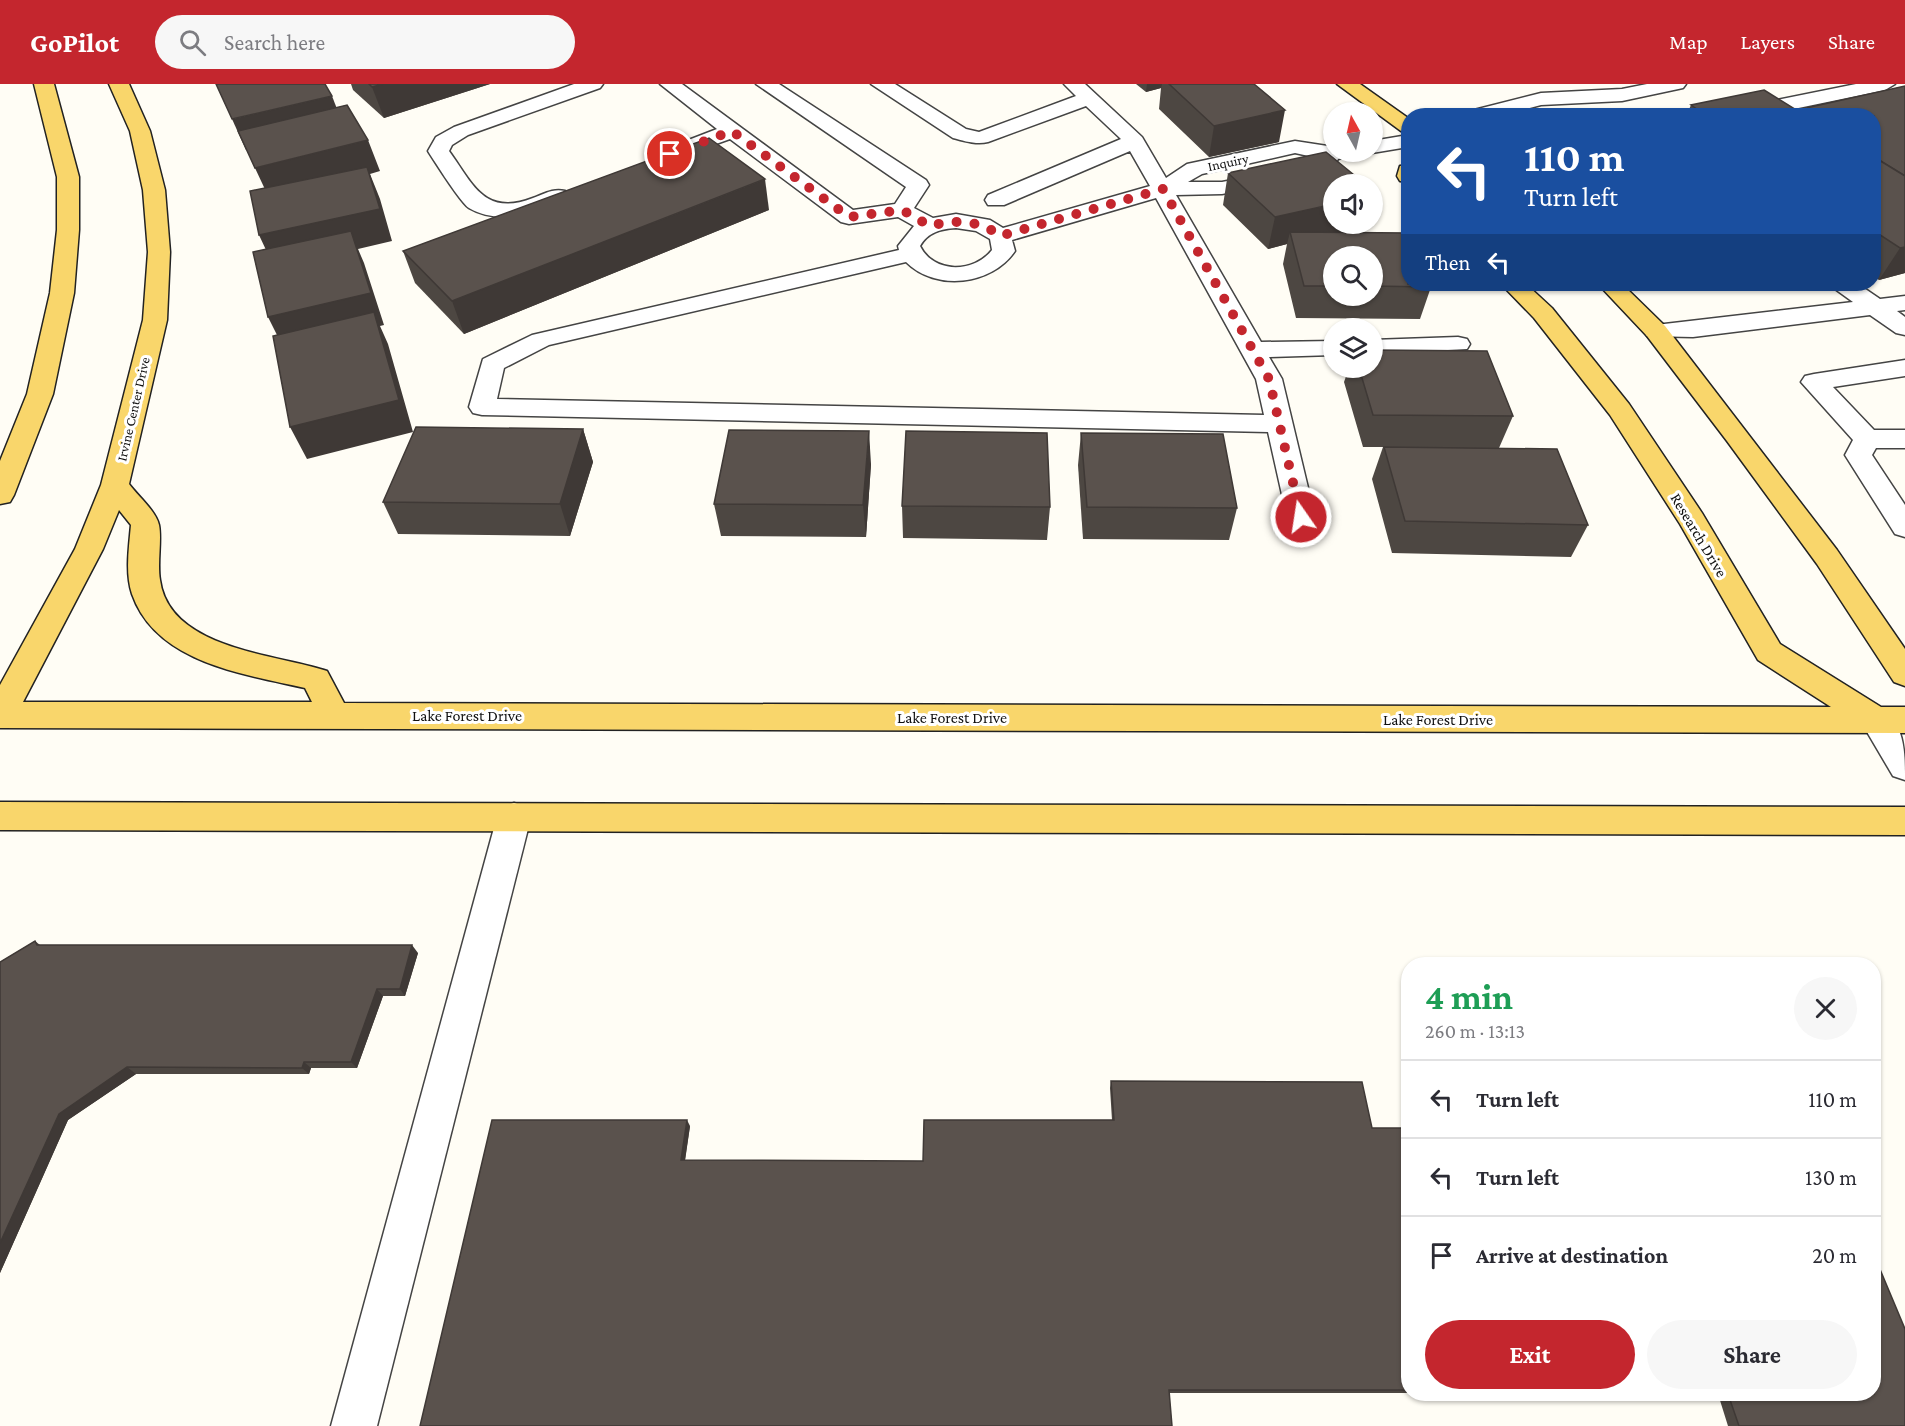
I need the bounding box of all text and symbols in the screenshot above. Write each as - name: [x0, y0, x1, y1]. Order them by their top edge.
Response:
- search box: [155, 15, 575, 69]
- icon: search: [176, 26, 209, 59]
- text: GoPilot: [30, 27, 119, 58]
- text: Search here: [224, 30, 325, 55]
- text: Map: [1669, 30, 1708, 54]
- text: Layers: [1741, 30, 1795, 54]
- text: Share: [1828, 30, 1875, 54]
- north arrow: [1323, 102, 1383, 162]
- map controls: [1323, 102, 1383, 378]
- pin: [644, 128, 695, 179]
- icon: left: [1425, 132, 1503, 210]
- text: 110 m: [1524, 133, 1625, 180]
- icon: arrive: [653, 137, 686, 170]
- street label: Inquiry: [1206, 150, 1250, 174]
- button: sound: [1323, 174, 1383, 234]
- text: Turn left: [1524, 182, 1618, 212]
- button: search: [1323, 246, 1383, 306]
- icon: left: [1482, 246, 1515, 279]
- text: Then: [1425, 250, 1470, 275]
- button: layers: [1323, 318, 1383, 378]
- street label: Irvine Center Drive: [113, 355, 153, 463]
- position arrow: [1269, 485, 1333, 549]
- street label: Research Drive: [1667, 490, 1731, 580]
- street label: Lake Forest Drive: [412, 707, 522, 724]
- street label: Lake Forest Drive: [897, 709, 1007, 726]
- street label: Lake Forest Drive: [1383, 711, 1493, 728]
- text: 4 min: [1425, 977, 1513, 1017]
- button: close: [1794, 977, 1857, 1040]
- text: 260 m · 13:13: [1425, 1020, 1525, 1042]
- icon: left: [1425, 1083, 1458, 1116]
- text: Turn left: [1476, 1087, 1559, 1112]
- text: 110 m: [1808, 1087, 1857, 1112]
- icon: left: [1425, 1161, 1458, 1194]
- text: Turn left: [1476, 1165, 1559, 1190]
- text: 130 m: [1805, 1165, 1857, 1190]
- icon: arrive: [1425, 1239, 1458, 1272]
- text: Arrive at destination: [1476, 1243, 1668, 1268]
- text: 20 m: [1812, 1243, 1857, 1268]
- button: Exit: [1425, 1320, 1635, 1389]
- button: Share: [1647, 1320, 1857, 1389]

